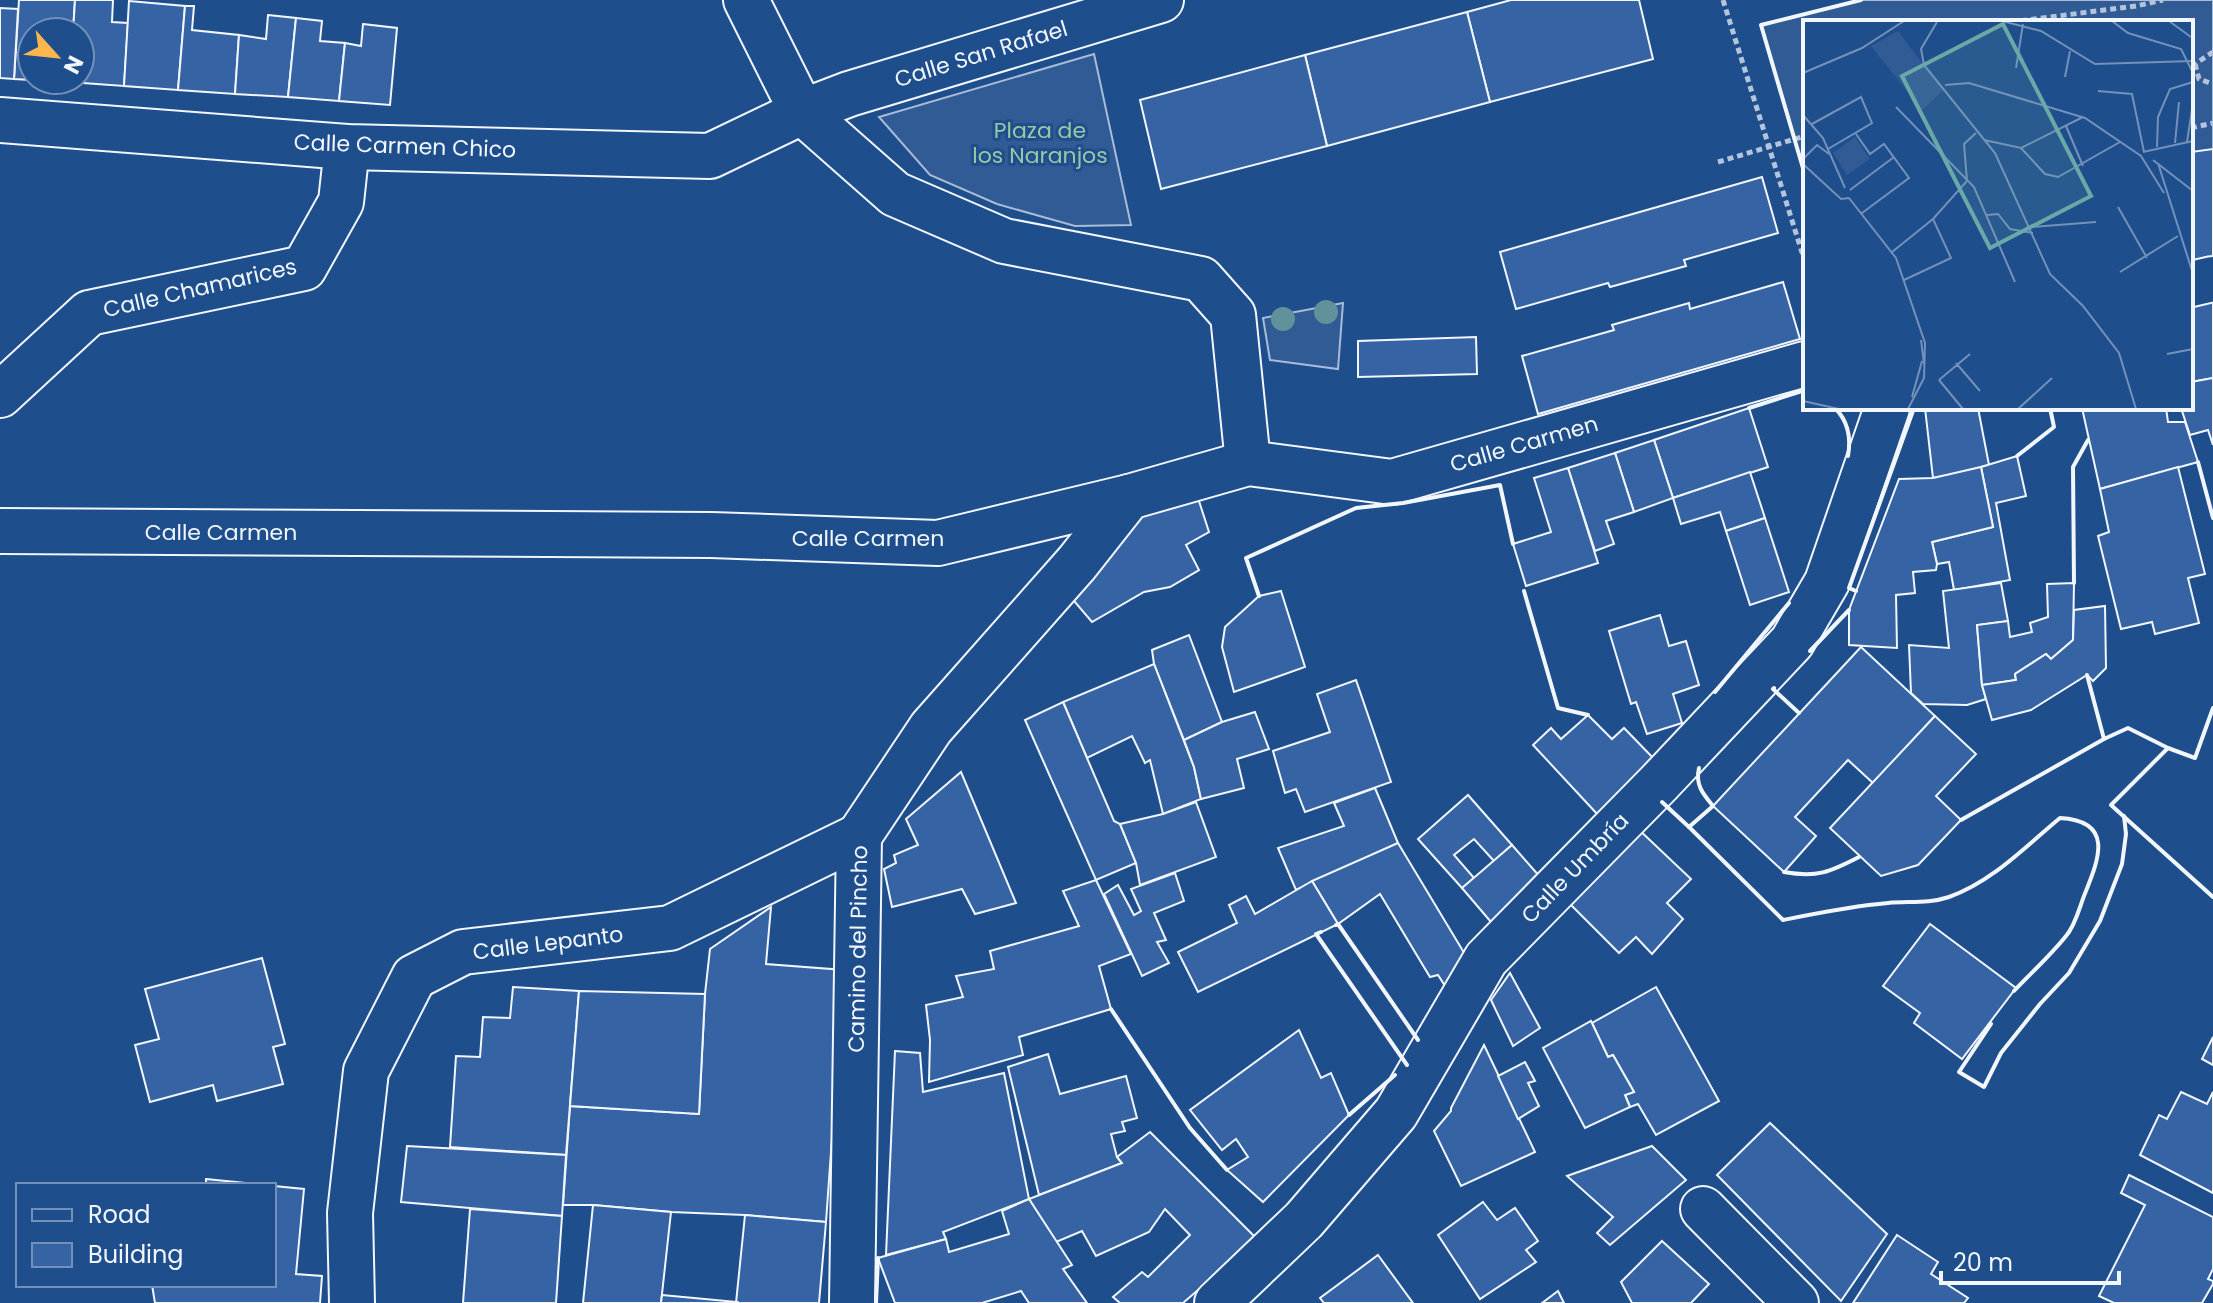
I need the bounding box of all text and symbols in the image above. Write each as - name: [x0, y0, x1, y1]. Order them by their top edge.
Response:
- street label: Calle San Rafael: [891, 13, 1071, 95]
- north arrow: [16, 16, 96, 96]
- inset map: [1803, 20, 2193, 410]
- text: N: [56, 50, 91, 79]
- park label: Plaza de los Naranjos: [972, 115, 1108, 171]
- street label: Calle Carmen Chico: [293, 127, 517, 165]
- street label: Calle Chamarices: [100, 251, 300, 325]
- street label: Calle Carmen: [1446, 408, 1602, 480]
- street label: Calle Carmen: [145, 517, 297, 548]
- street label: Calle Carmen: [792, 523, 944, 554]
- street label: Calle Umbría: [1514, 806, 1636, 930]
- street label: Camino del Pincho: [841, 845, 875, 1053]
- street label: Calle Lepanto: [471, 918, 625, 968]
- legend: [16, 1183, 276, 1287]
- text: Road: [88, 1198, 150, 1231]
- scale bar: [1941, 1235, 2119, 1285]
- text: Building: [88, 1238, 184, 1271]
- text: 20 m: [1953, 1246, 2013, 1279]

